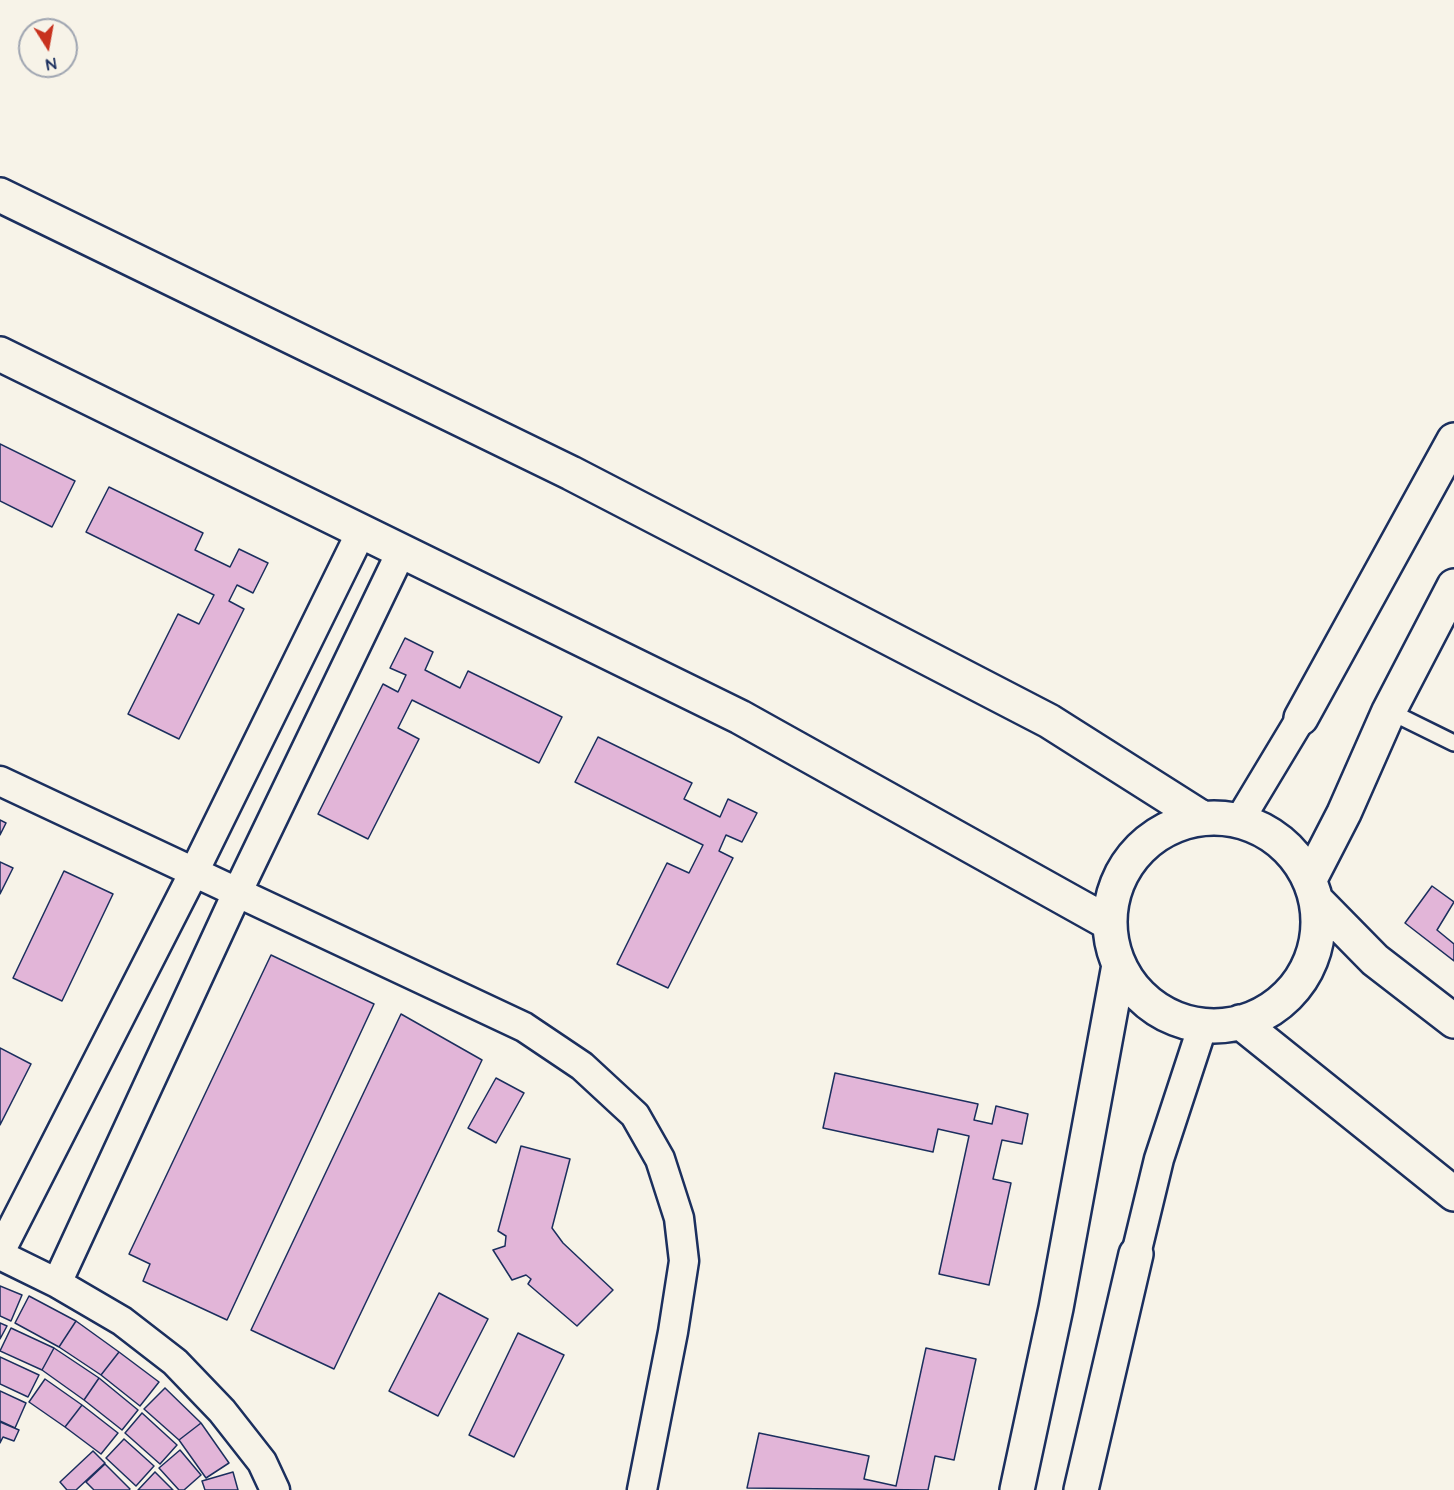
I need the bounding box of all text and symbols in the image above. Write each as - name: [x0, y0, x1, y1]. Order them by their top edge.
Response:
- north arrow: [18, 18, 78, 78]
- text: N: [44, 52, 58, 75]

